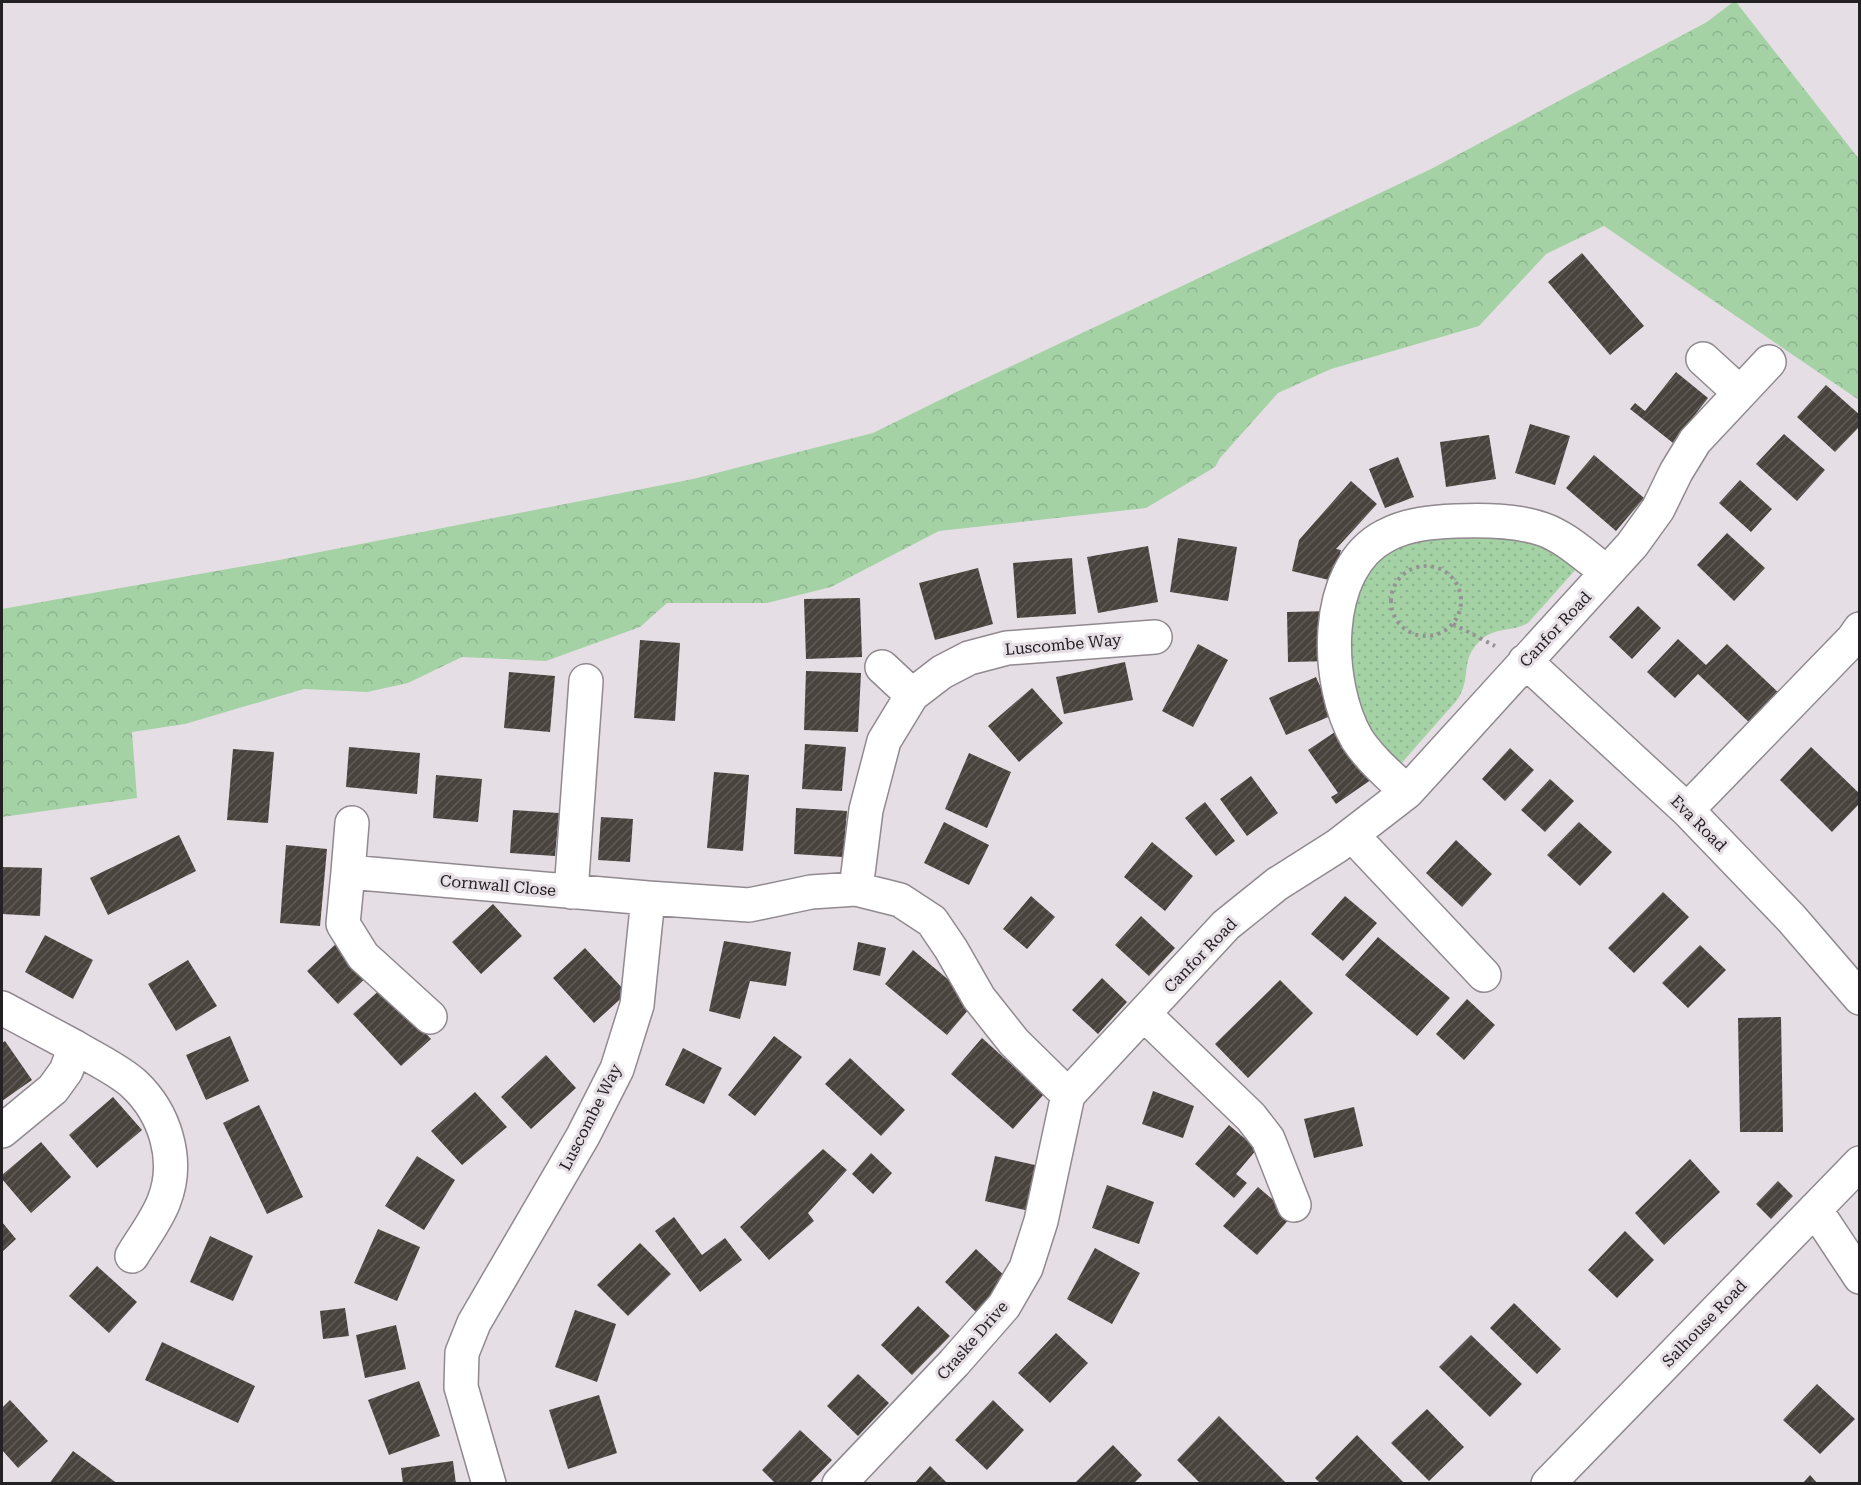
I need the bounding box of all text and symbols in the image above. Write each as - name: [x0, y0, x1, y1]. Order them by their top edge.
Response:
- street label: Canfor Road: [1516, 588, 1595, 671]
- street label: Luscombe Way: [1004, 630, 1123, 659]
- street label: Eva Road: [1667, 792, 1730, 855]
- street label: Cornwall Close: [439, 871, 557, 900]
- street label: Canfor Road: [1160, 914, 1241, 997]
- street label: Luscombe Way: [555, 1060, 626, 1174]
- street label: Salhouse Road: [1658, 1276, 1751, 1371]
- street label: Craske Drive: [933, 1297, 1012, 1384]

